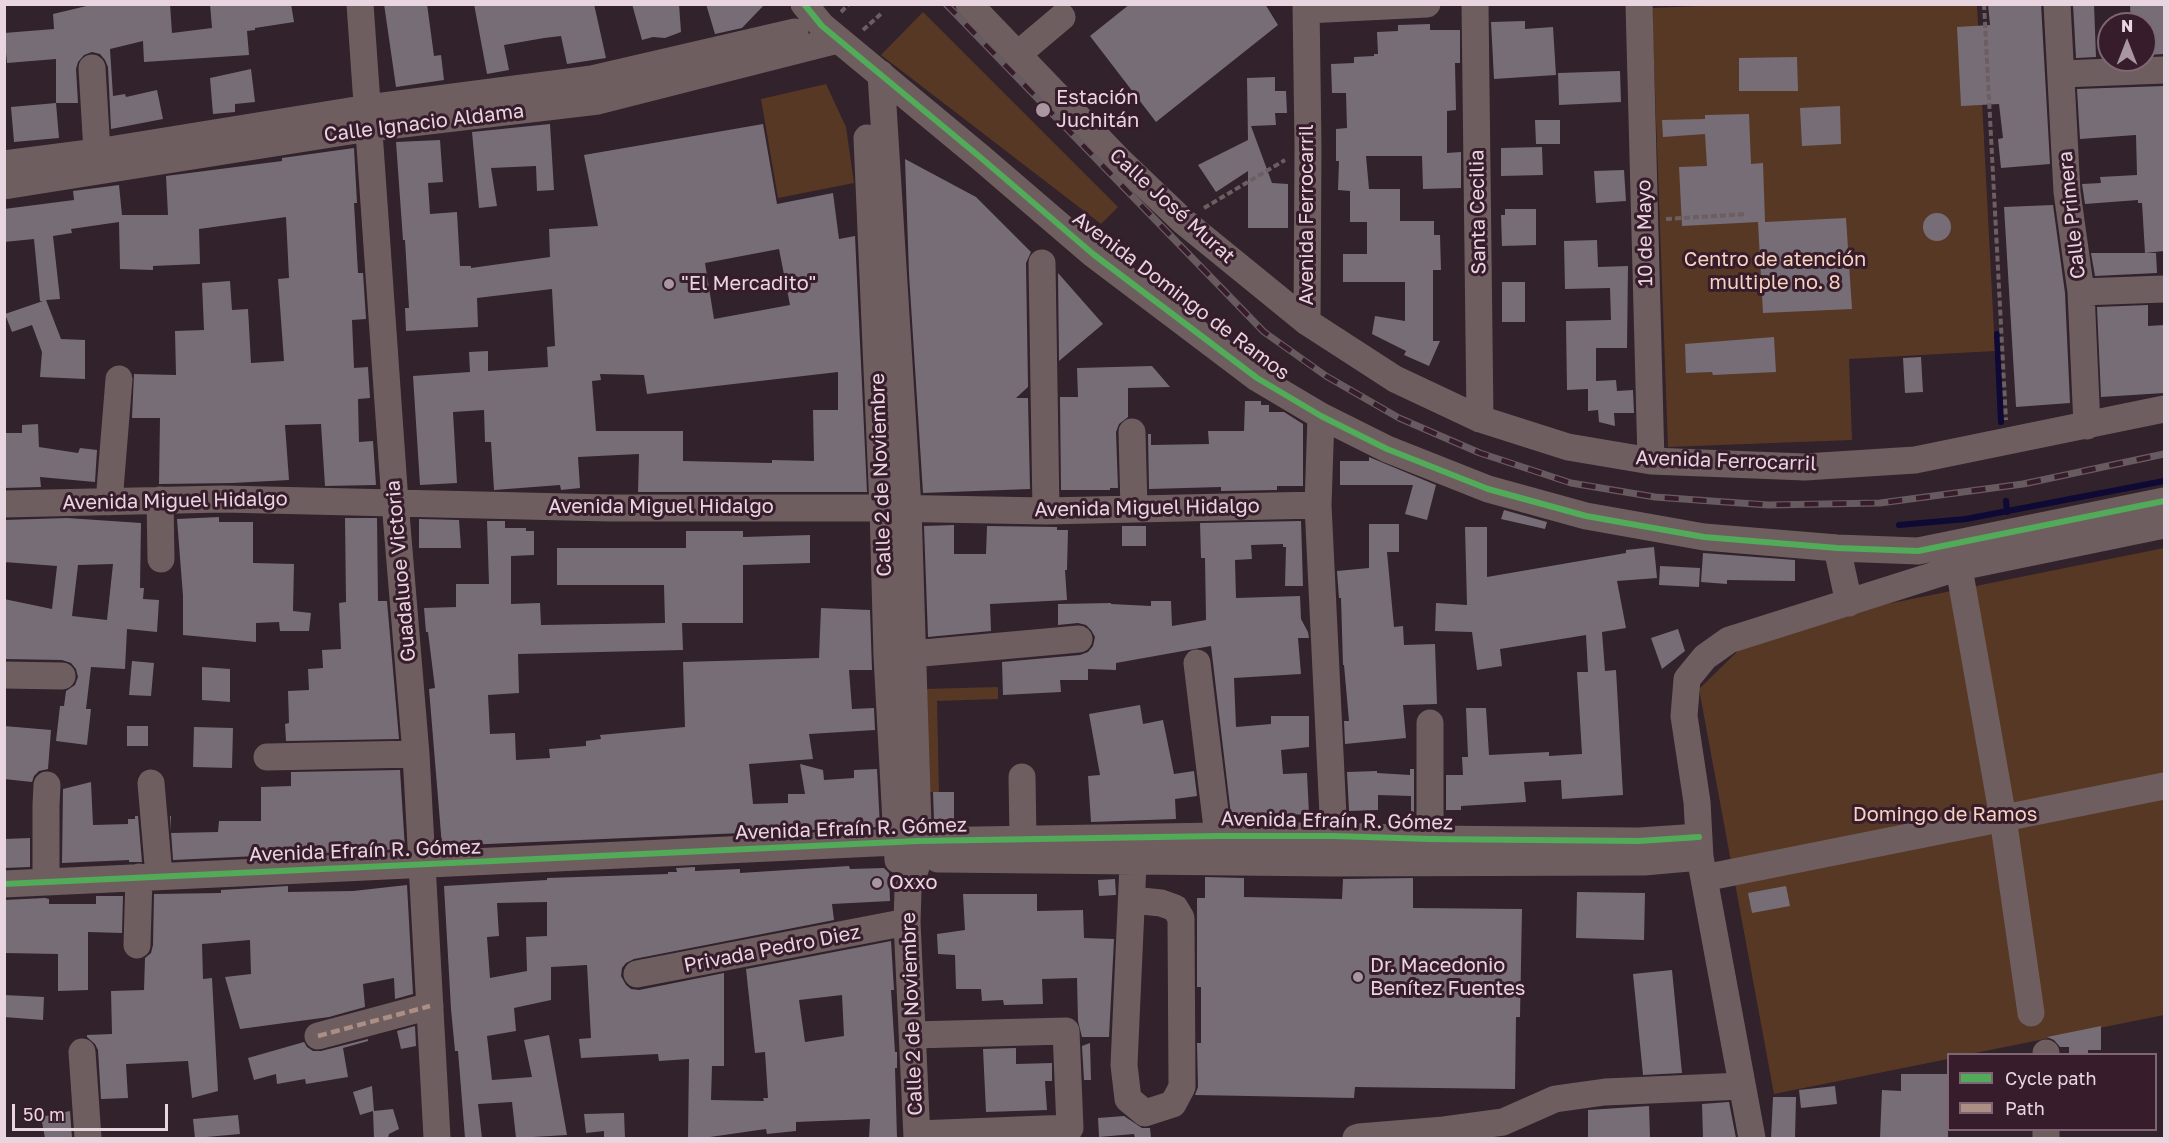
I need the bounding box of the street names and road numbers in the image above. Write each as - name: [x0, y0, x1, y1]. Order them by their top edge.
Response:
- street label: Calle Ignacio Aldama: [323, 99, 525, 147]
- street label: Avenida Ferrocarril: [1295, 124, 1319, 306]
- street label: Calle José Murat: [1104, 143, 1240, 269]
- street label: Santa Cecilia: [1465, 149, 1491, 275]
- street label: Calle Primera: [2053, 150, 2091, 280]
- street label: 10 de Mayo: [1632, 179, 1658, 287]
- street label: Avenida Domingo de Ramos: [1068, 207, 1294, 385]
- street label: Calle 2 de Noviembre: [865, 373, 897, 577]
- street label: Avenida Ferrocarril: [1635, 446, 1817, 476]
- street label: Guadaluoe Victoria: [381, 479, 421, 663]
- street label: Avenida Miguel Hidalgo: [62, 487, 288, 515]
- street label: Avenida Miguel Hidalgo: [1034, 494, 1260, 522]
- street label: Avenida Miguel Hidalgo: [548, 495, 774, 519]
- street label: Avenida Efraín R. Gómez: [1221, 807, 1453, 835]
- street label: Avenida Efraín R. Gómez: [735, 813, 967, 845]
- street label: Avenida Efraín R. Gómez: [249, 835, 481, 867]
- street label: Calle 2 de Noviembre: [896, 912, 928, 1116]
- street label: Privada Pedro Diez: [682, 920, 862, 978]

